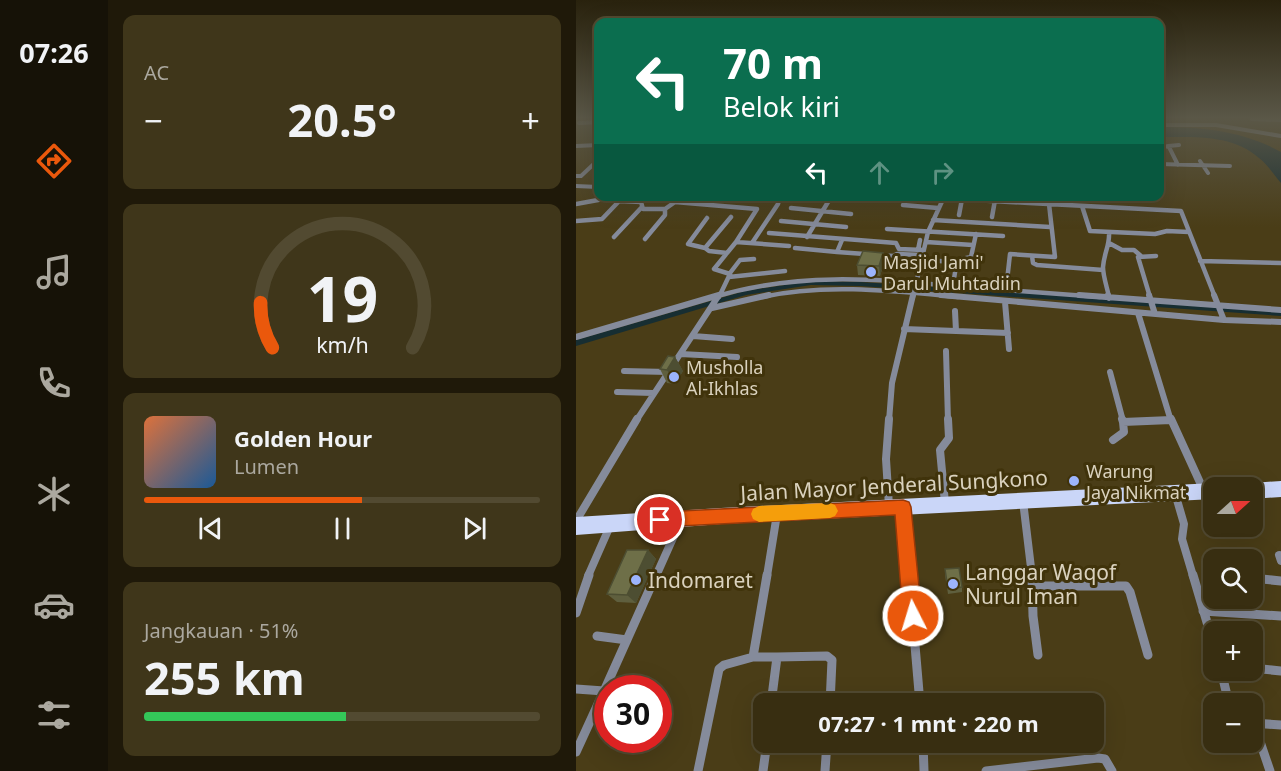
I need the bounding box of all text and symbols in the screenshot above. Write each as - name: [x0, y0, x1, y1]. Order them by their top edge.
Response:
- text: 07:26: [19, 34, 89, 71]
- text: 70 m: [723, 34, 823, 91]
- icon: left: [624, 42, 702, 120]
- text: AC: [144, 59, 169, 86]
- text: Belok kiri: [723, 88, 840, 125]
- text: 20.5°: [288, 89, 396, 150]
- text: −: [144, 98, 163, 143]
- text: +: [521, 98, 540, 143]
- icon: directions: [33, 140, 75, 182]
- icon: left: [800, 156, 833, 189]
- icon: ahead: [863, 156, 896, 189]
- icon: right: [926, 156, 959, 189]
- place label: Masjid Jami' Darul Muhtadiin: [883, 250, 1021, 295]
- icon: music: [33, 251, 75, 293]
- text: 19: [306, 255, 378, 340]
- marker: Masjid Jami' Darul Muhtadiin: [864, 265, 878, 279]
- text: km/h: [316, 330, 368, 359]
- place label: Musholla Al-Ikhlas: [686, 355, 763, 400]
- icon: phone: [33, 362, 75, 404]
- marker: Musholla Al-Ikhlas: [667, 370, 681, 384]
- text: Golden Hour: [234, 423, 372, 453]
- text: Lumen: [234, 453, 299, 480]
- place label: Warung Jaya Nikmat: [1084, 459, 1187, 504]
- street label: Jalan Mayor Jenderal Sungkono: [738, 463, 1048, 507]
- icon: climate: [33, 473, 75, 515]
- marker: Warung Jaya Nikmat: [1067, 474, 1081, 488]
- north arrow: [1203, 477, 1263, 537]
- map controls: [1203, 477, 1263, 753]
- pin: [634, 494, 685, 545]
- icon: arrive: [643, 503, 676, 536]
- icon: previous: [194, 512, 227, 545]
- icon: pause: [326, 512, 359, 545]
- icon: next: [458, 512, 491, 545]
- button: search: [1203, 549, 1263, 609]
- place label: Langgar Waqof Nurul Iman: [965, 558, 1118, 610]
- place label: Indomaret: [648, 566, 753, 594]
- marker: Indomaret: [629, 573, 643, 587]
- marker: Langgar Waqof Nurul Iman: [946, 577, 960, 591]
- icon: car: [33, 584, 75, 626]
- position arrow: [881, 584, 945, 648]
- text: Jangkauan · 51%: [144, 617, 298, 644]
- button: +: [1203, 621, 1263, 681]
- text: 255 km: [144, 647, 305, 708]
- speed limit sign: 30: [594, 675, 672, 753]
- button: −: [1203, 693, 1263, 753]
- icon: filters: [33, 694, 75, 736]
- text: 07:27 · 1 mnt · 220 m: [818, 708, 1039, 738]

